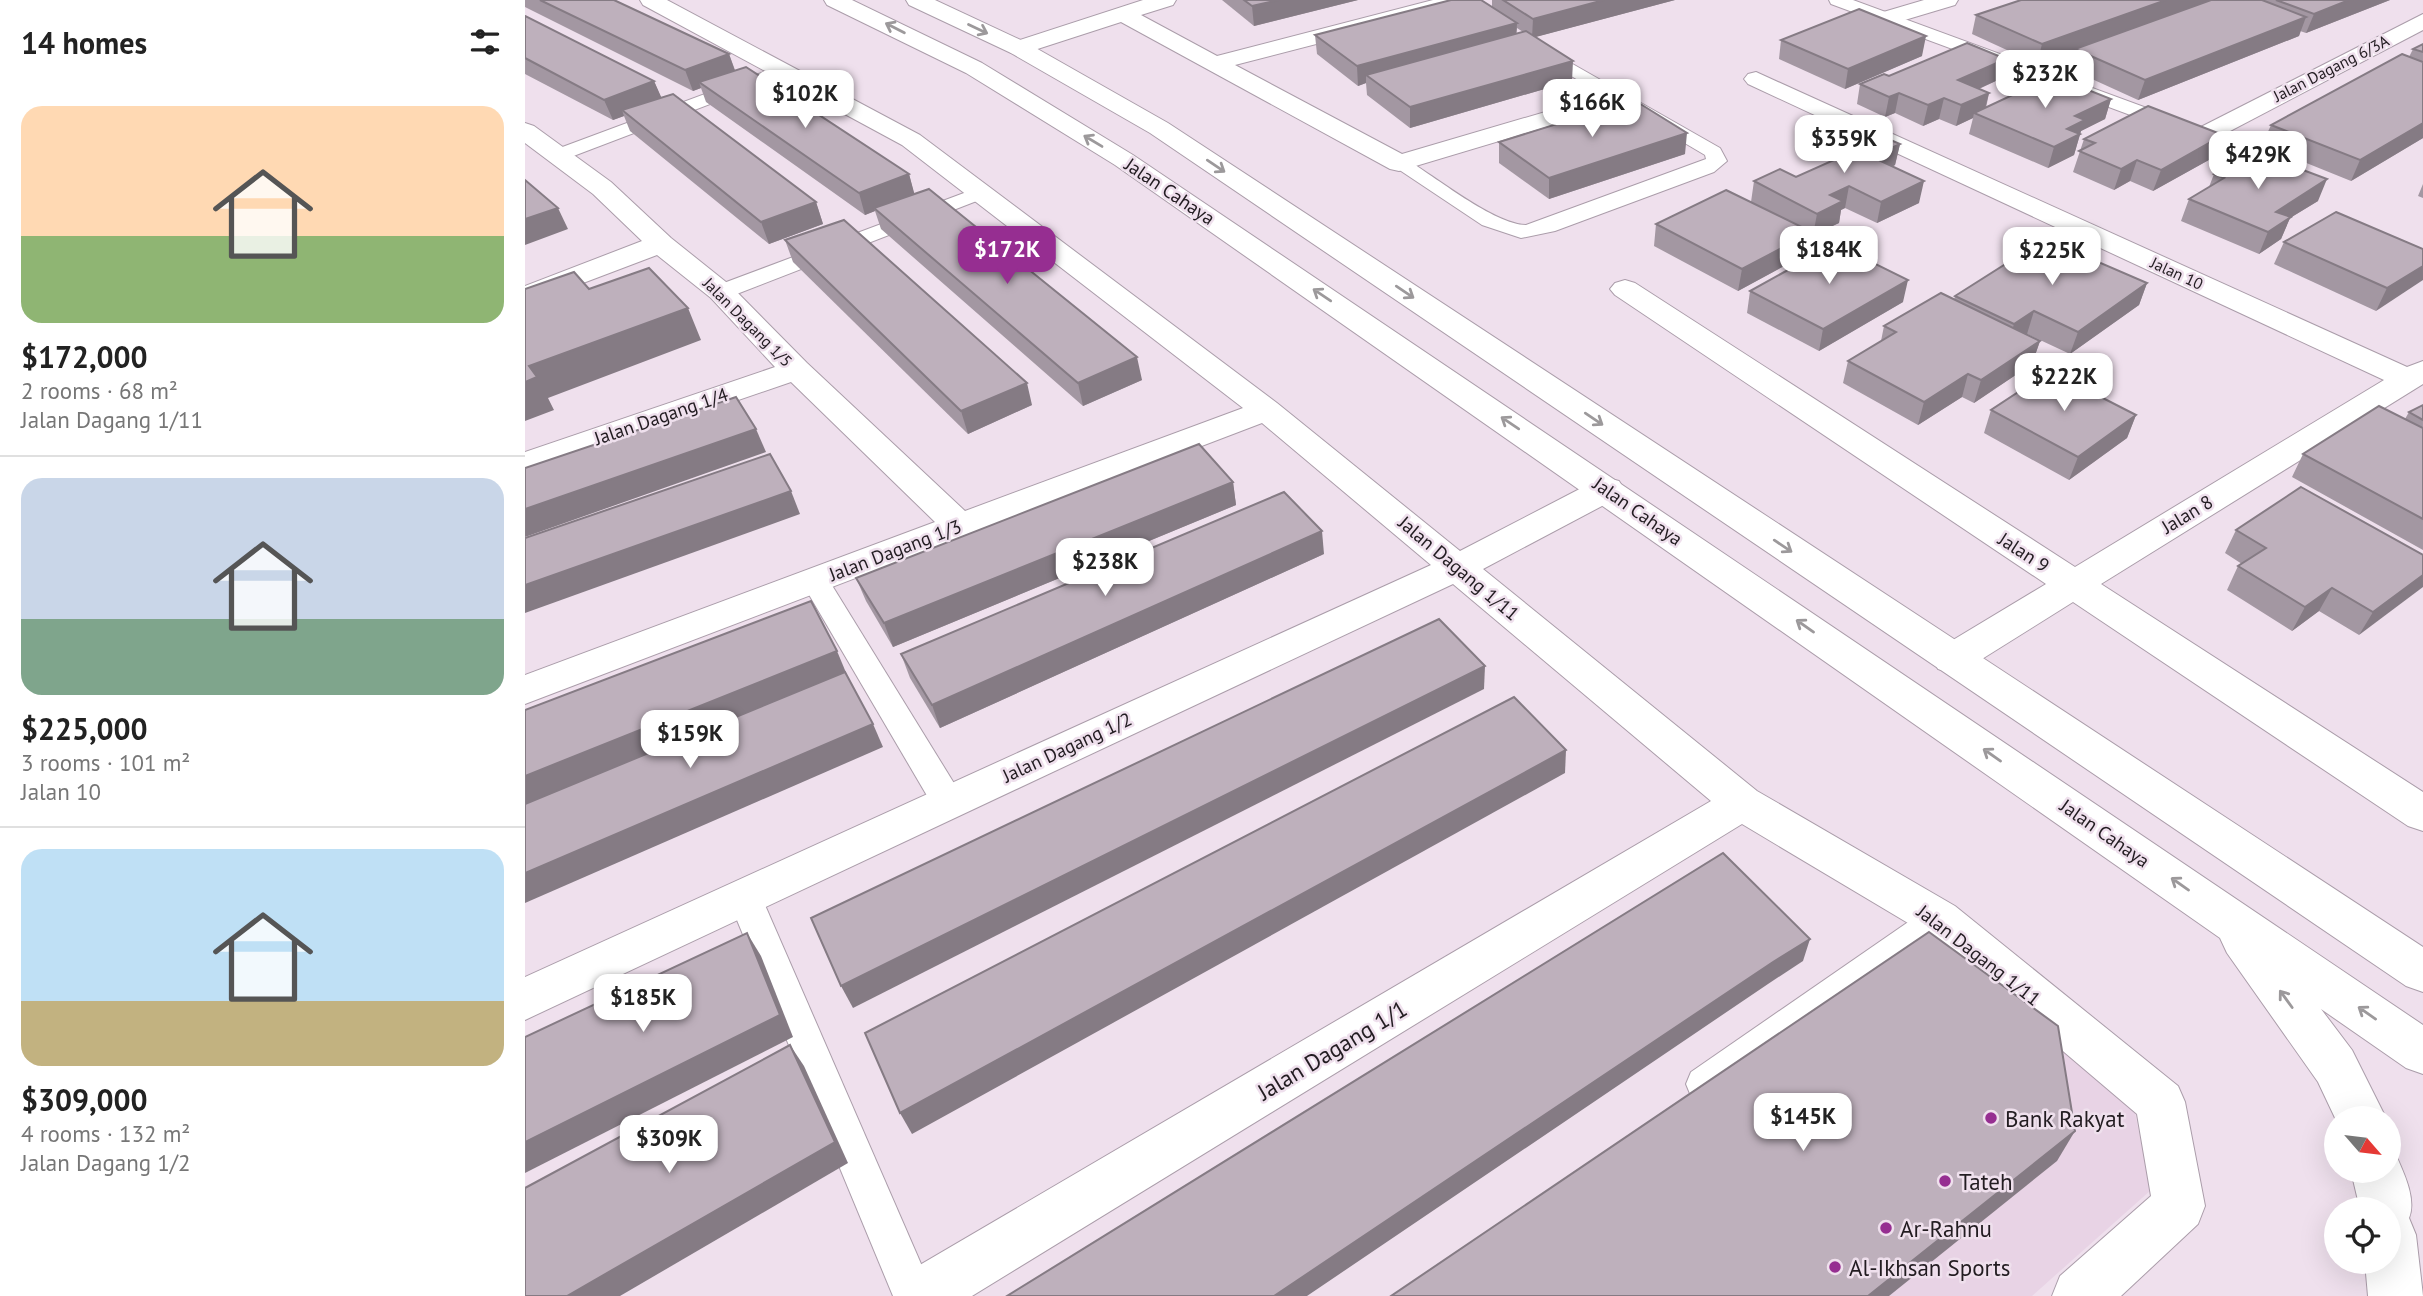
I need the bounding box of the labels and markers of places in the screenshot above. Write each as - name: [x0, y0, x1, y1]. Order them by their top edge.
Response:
- pin: $232K: [1996, 50, 2094, 110]
- pin: $102K: [756, 71, 854, 130]
- pin: $166K: [1543, 80, 1641, 139]
- pin: $359K: [1795, 116, 1893, 175]
- pin: $429K: [2209, 132, 2307, 191]
- pin: $172K: [958, 226, 1056, 286]
- pin: $184K: [1780, 226, 1878, 286]
- pin: $225K: [2003, 228, 2101, 287]
- pin: $222K: [2015, 354, 2113, 413]
- pin: $238K: [1056, 538, 1154, 598]
- pin: $159K: [641, 710, 739, 770]
- pin: $185K: [594, 974, 692, 1034]
- pin: $145K: [1754, 1094, 1852, 1153]
- place label: Bank Rakyat: [2005, 1104, 2125, 1133]
- marker: Bank Rakyat: [1983, 1110, 1999, 1126]
- pin: $309K: [620, 1116, 718, 1175]
- place label: Tateh: [1959, 1167, 2013, 1196]
- marker: Tateh: [1937, 1173, 1953, 1189]
- place label: Ar-Rahnu: [1900, 1214, 1992, 1243]
- marker: Ar-Rahnu: [1878, 1220, 1894, 1236]
- place label: Al-Ikhsan Sports: [1849, 1253, 2011, 1282]
- marker: Al-Ikhsan Sports: [1827, 1259, 1843, 1275]

